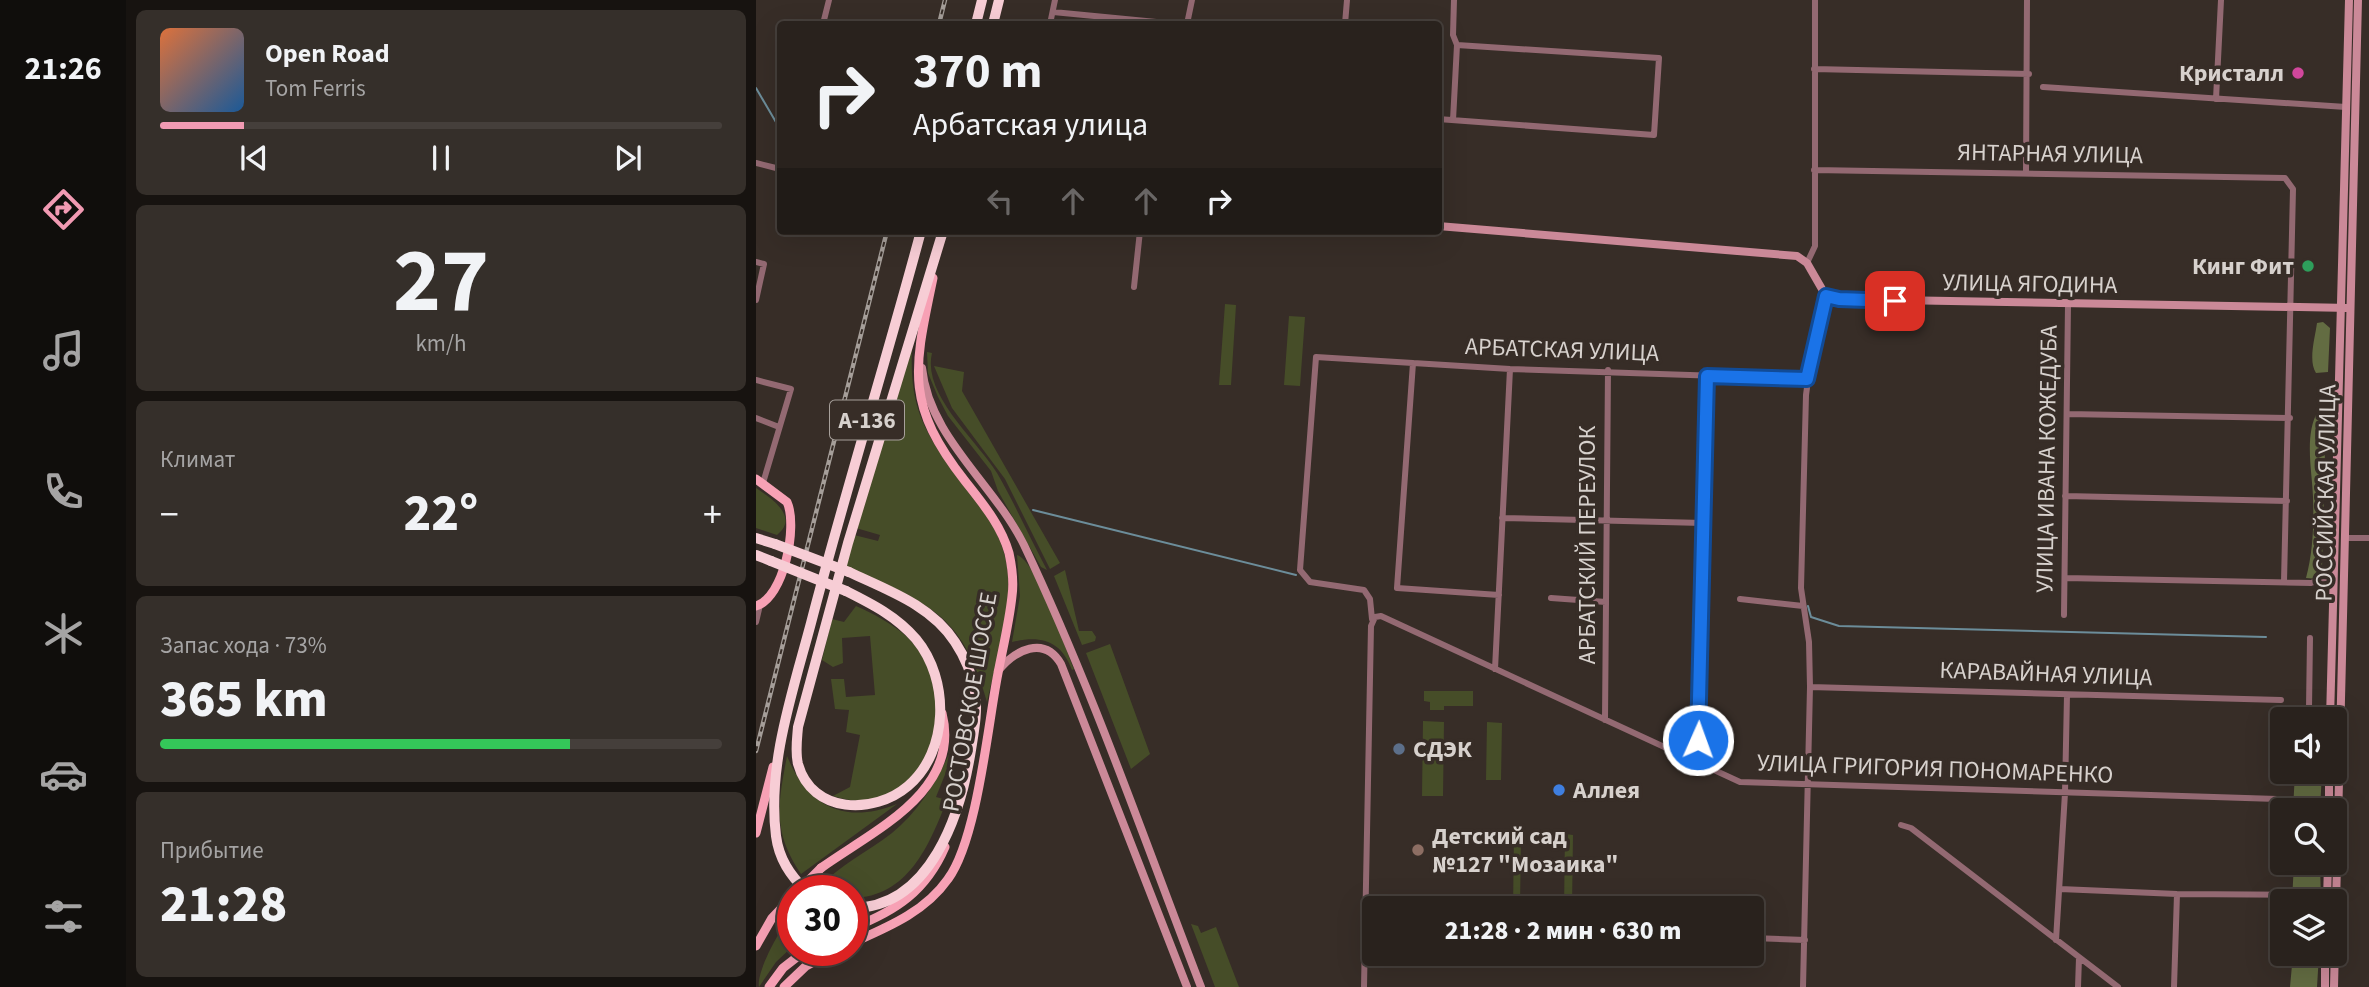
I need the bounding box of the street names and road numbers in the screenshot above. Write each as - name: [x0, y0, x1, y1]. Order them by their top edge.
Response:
- street label: ЯНТАРНАЯ УЛИЦА: [1957, 135, 2143, 173]
- street label: УЛИЦА ЯГОДИНА: [1942, 265, 2118, 303]
- street label: УЛИЦА ИВАНА КОЖЕДУБА: [2027, 325, 2067, 593]
- street label: АРБАТСКАЯ УЛИЦА: [1464, 329, 1660, 371]
- street label: РОССИЙСКАЯ УЛИЦА: [2307, 384, 2345, 602]
- road number: А-136: [830, 400, 904, 440]
- street label: АРБАТСКИЙ ПЕРЕУЛОК: [1570, 426, 1605, 664]
- street label: РОСТОВСКОЕ ШОССЕ: [933, 590, 1007, 814]
- street label: КАРАВАЙНАЯ УЛИЦА: [1939, 653, 2153, 695]
- street label: УЛИЦА ГРИГОРИЯ ПОНОМАРЕНКО: [1756, 745, 2114, 793]

